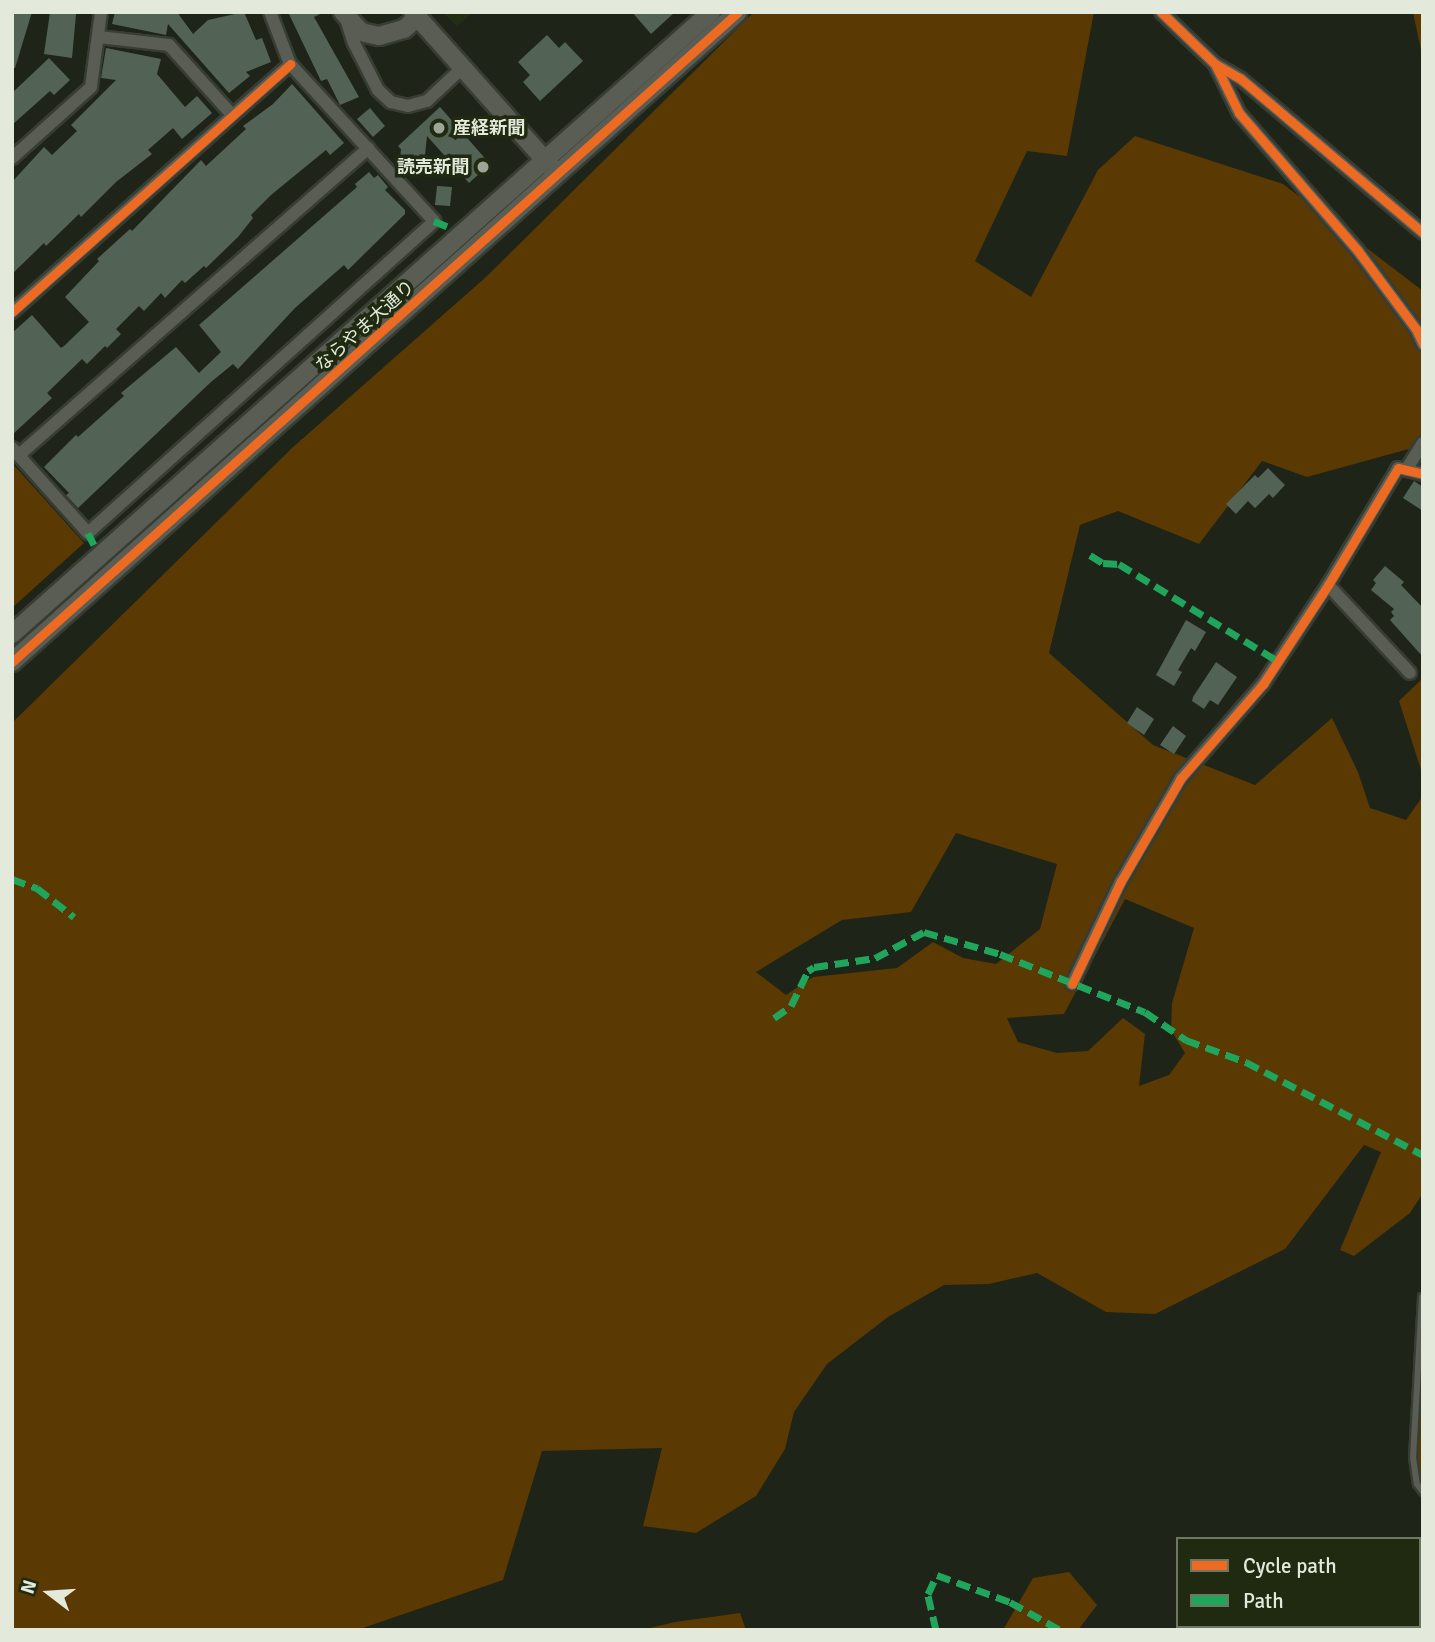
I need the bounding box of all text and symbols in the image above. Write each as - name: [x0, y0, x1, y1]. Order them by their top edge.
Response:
- place label: 産経新聞: [453, 117, 525, 139]
- marker: 産経新聞: [431, 120, 447, 136]
- place label: 読売新聞: [397, 156, 469, 178]
- marker: 読売新聞: [475, 159, 491, 175]
- street label: ならやま大通り: [311, 276, 419, 376]
- legend: [1176, 1537, 1421, 1628]
- text: Cycle path: [1243, 1553, 1337, 1579]
- north arrow: [14, 1558, 84, 1628]
- text: N: [16, 1577, 42, 1597]
- text: Path: [1243, 1588, 1284, 1614]

